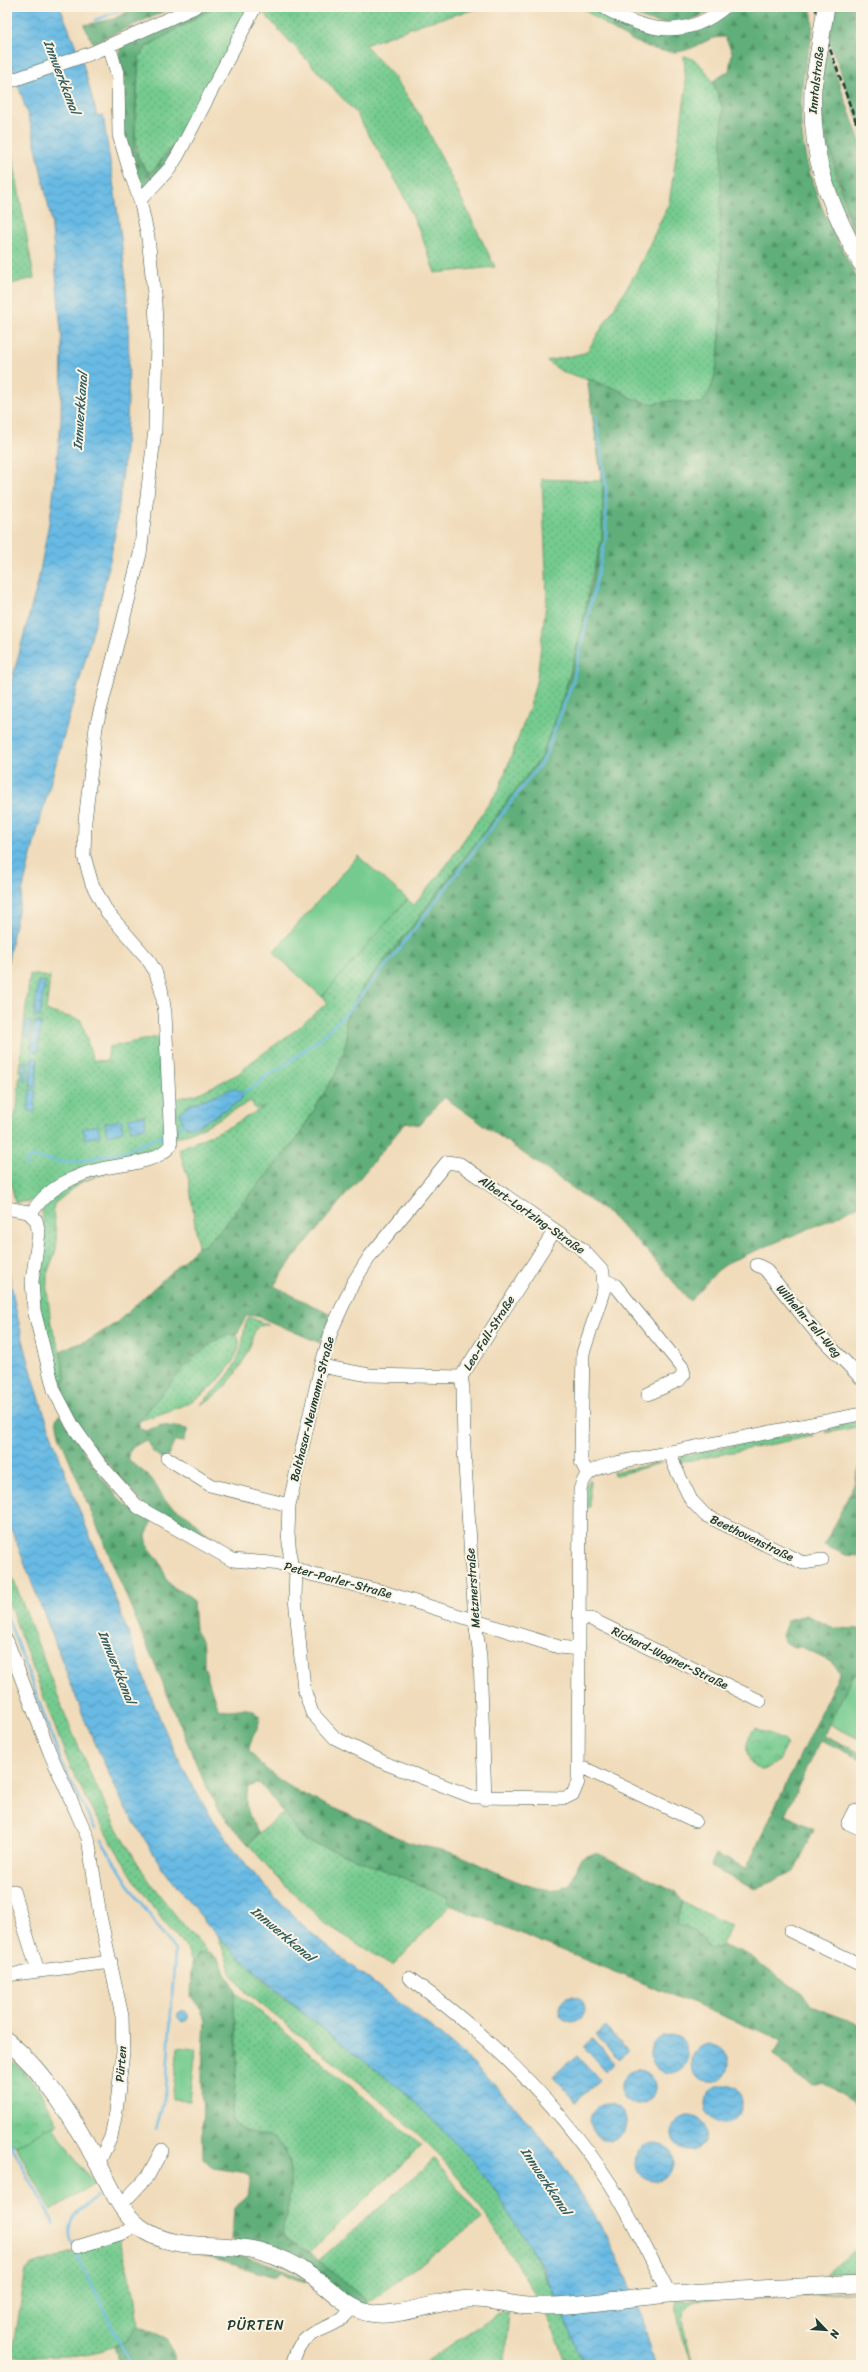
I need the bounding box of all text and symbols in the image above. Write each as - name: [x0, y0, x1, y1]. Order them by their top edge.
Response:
- water label: Innwerkkanal: [37, 36, 88, 120]
- street label: Inntalstraße: [801, 45, 830, 116]
- water label: Innwerkkanal: [66, 368, 94, 452]
- street label: Albert-Lortzing-Straße: [473, 1169, 590, 1260]
- street label: Wilhelm-Tell-Weg: [770, 1279, 848, 1363]
- street label: Leo-Fall-Straße: [457, 1291, 521, 1375]
- street label: Balthasar-Neumann-Straße: [283, 1334, 341, 1484]
- street label: Beethovenstraße: [706, 1508, 798, 1568]
- street label: Metznerstraße: [459, 1547, 487, 1629]
- street label: Peter-Parler-Straße: [282, 1555, 395, 1605]
- street label: Richard-Wagner-Straße: [608, 1620, 733, 1696]
- water label: Innwerkkanal: [91, 1626, 143, 1710]
- water label: Innwerkkanal: [245, 1900, 323, 1970]
- street label: Pürten: [108, 2044, 134, 2083]
- water label: Innwerkkanal: [514, 2142, 579, 2222]
- north arrow: [806, 2310, 846, 2350]
- district label: PÜRTEN: [227, 2313, 285, 2338]
- text: N: [824, 2326, 845, 2342]

